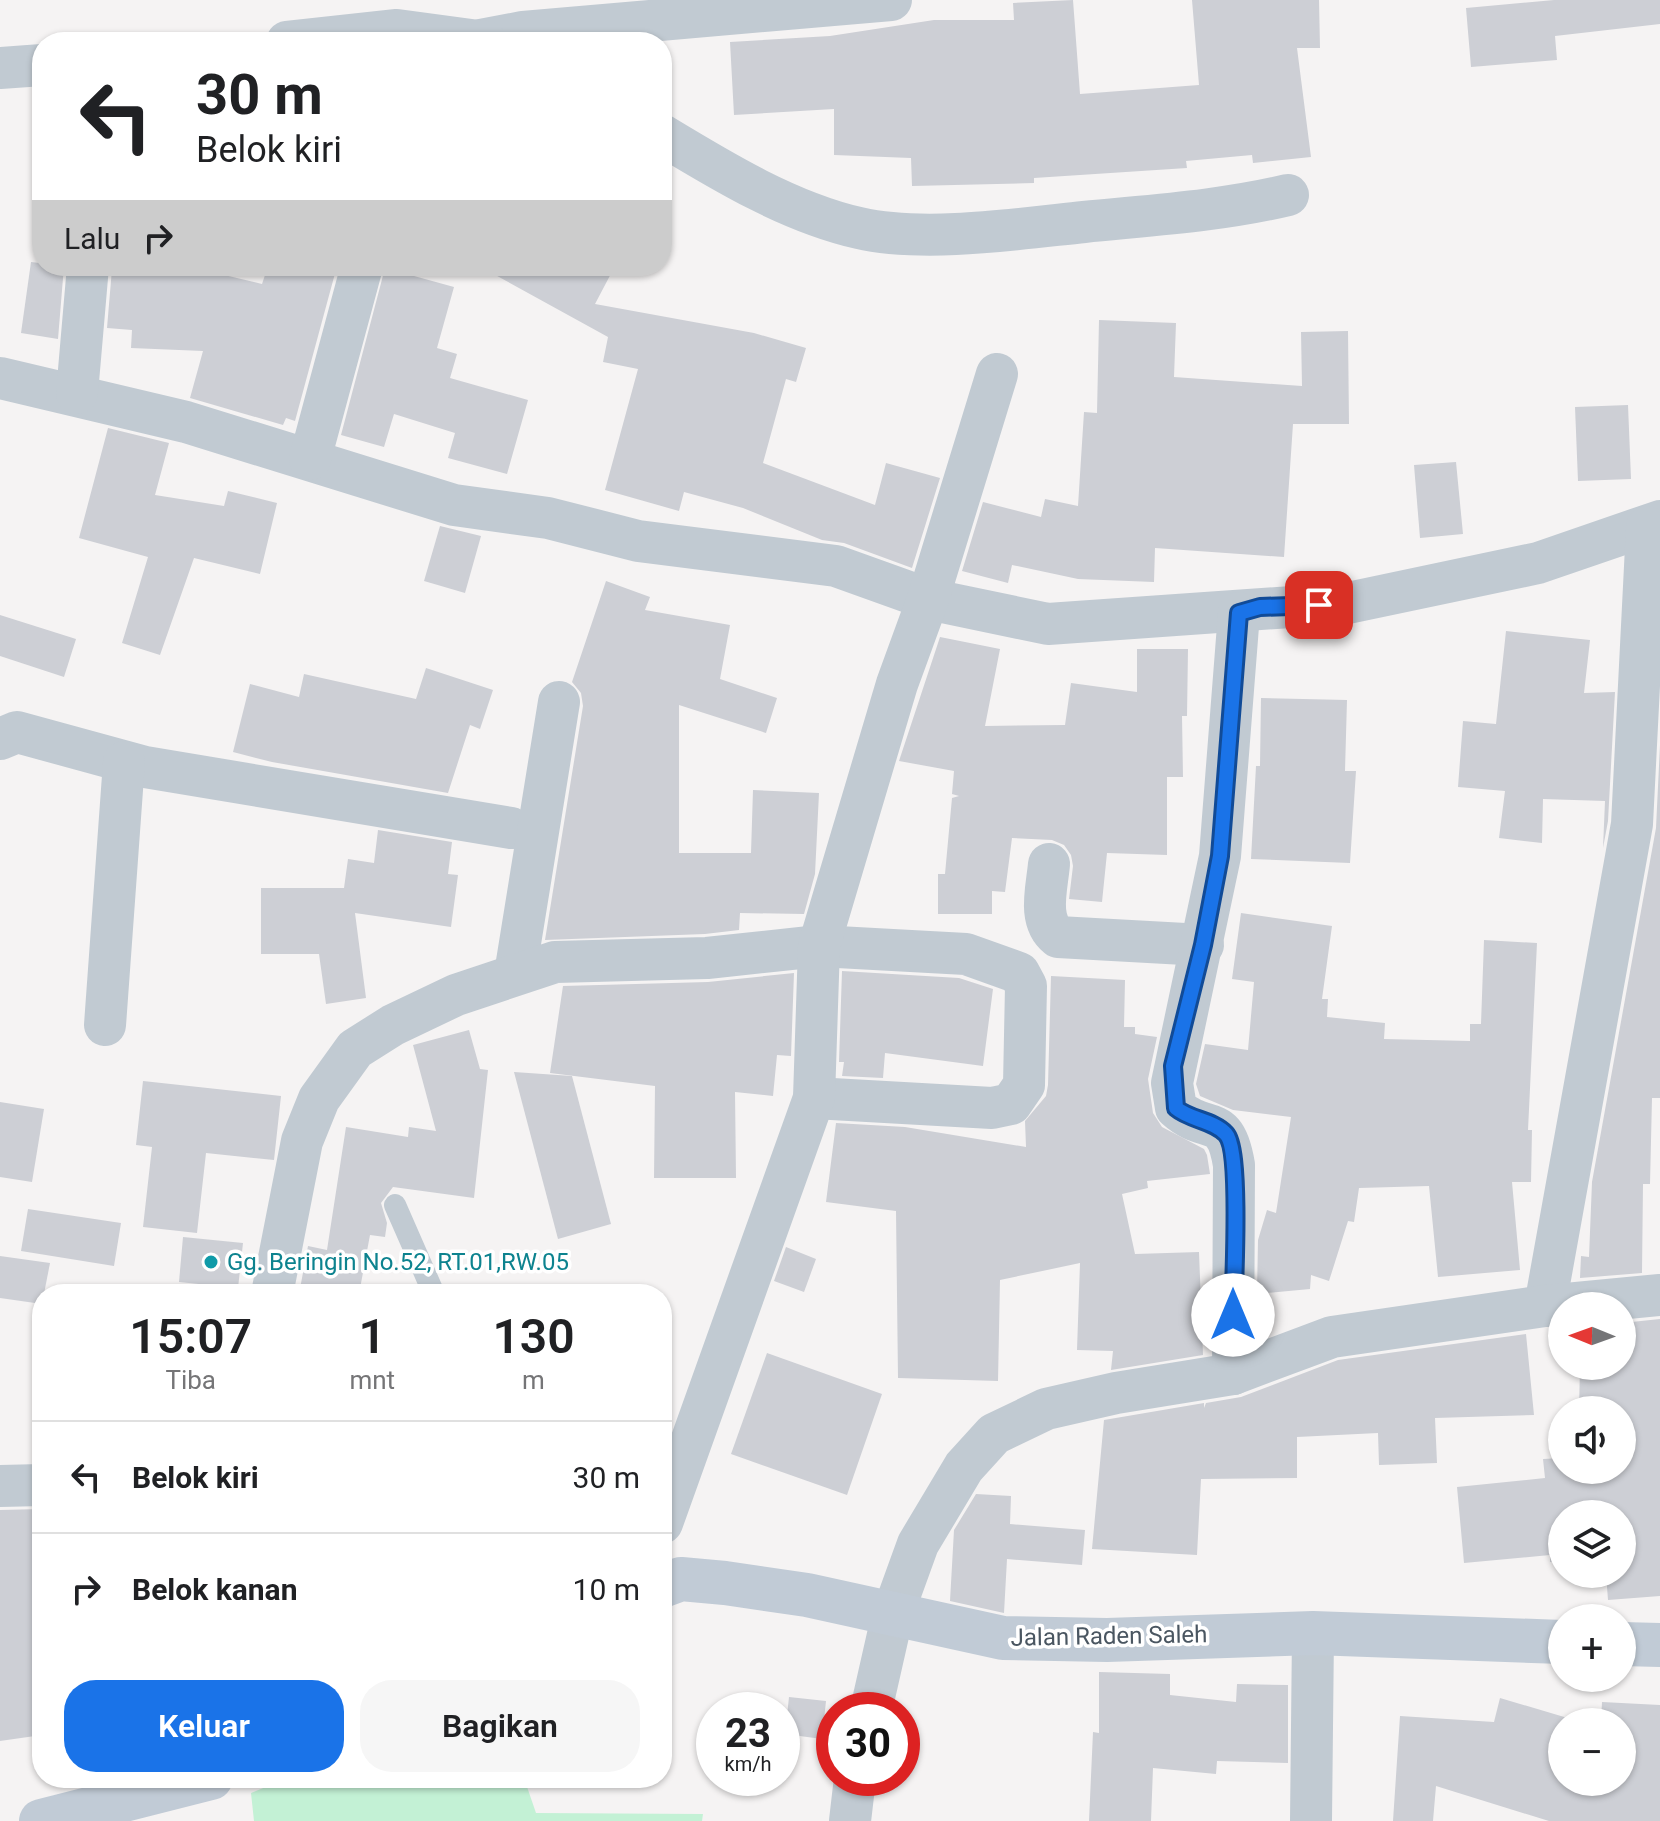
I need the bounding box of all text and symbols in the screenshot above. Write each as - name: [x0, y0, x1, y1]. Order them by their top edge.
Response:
- text: 30 m: [196, 62, 323, 128]
- icon: left: [64, 64, 168, 168]
- text: Belok kiri: [196, 129, 342, 171]
- icon: right: [136, 216, 180, 260]
- text: Lalu: [64, 221, 120, 256]
- pin: [1285, 571, 1353, 639]
- icon: arrive: [1297, 583, 1341, 627]
- place label: Gg. Beringin No.52, RT.01,RW.05: [227, 1248, 569, 1276]
- marker: Gg. Beringin No.52, RT.01,RW.05: [202, 1253, 220, 1271]
- position arrow: [1191, 1273, 1275, 1357]
- north arrow: [1548, 1292, 1636, 1380]
- map controls: [1548, 1292, 1636, 1796]
- text: 15:07: [129, 1308, 252, 1365]
- text: 1: [359, 1308, 386, 1365]
- text: 130: [492, 1308, 575, 1365]
- text: Tiba: [165, 1365, 216, 1395]
- text: mnt: [349, 1365, 395, 1395]
- text: m: [522, 1365, 545, 1395]
- button: sound: [1548, 1396, 1636, 1484]
- icon: left: [64, 1455, 108, 1499]
- text: Belok kiri: [132, 1460, 259, 1495]
- text: 30 m: [573, 1460, 640, 1495]
- button: layers: [1548, 1500, 1636, 1588]
- icon: right: [64, 1567, 108, 1611]
- text: Belok kanan: [132, 1572, 297, 1607]
- text: 10 m: [573, 1572, 640, 1607]
- button: +: [1548, 1604, 1636, 1692]
- street label: Jalan Raden Saleh: [1010, 1620, 1208, 1652]
- button: Keluar: [64, 1680, 344, 1772]
- button: Bagikan: [360, 1680, 640, 1772]
- speed limit sign: 30: [816, 1692, 920, 1796]
- button: −: [1548, 1708, 1636, 1796]
- text: 23: [725, 1710, 771, 1757]
- text: km/h: [725, 1752, 771, 1776]

